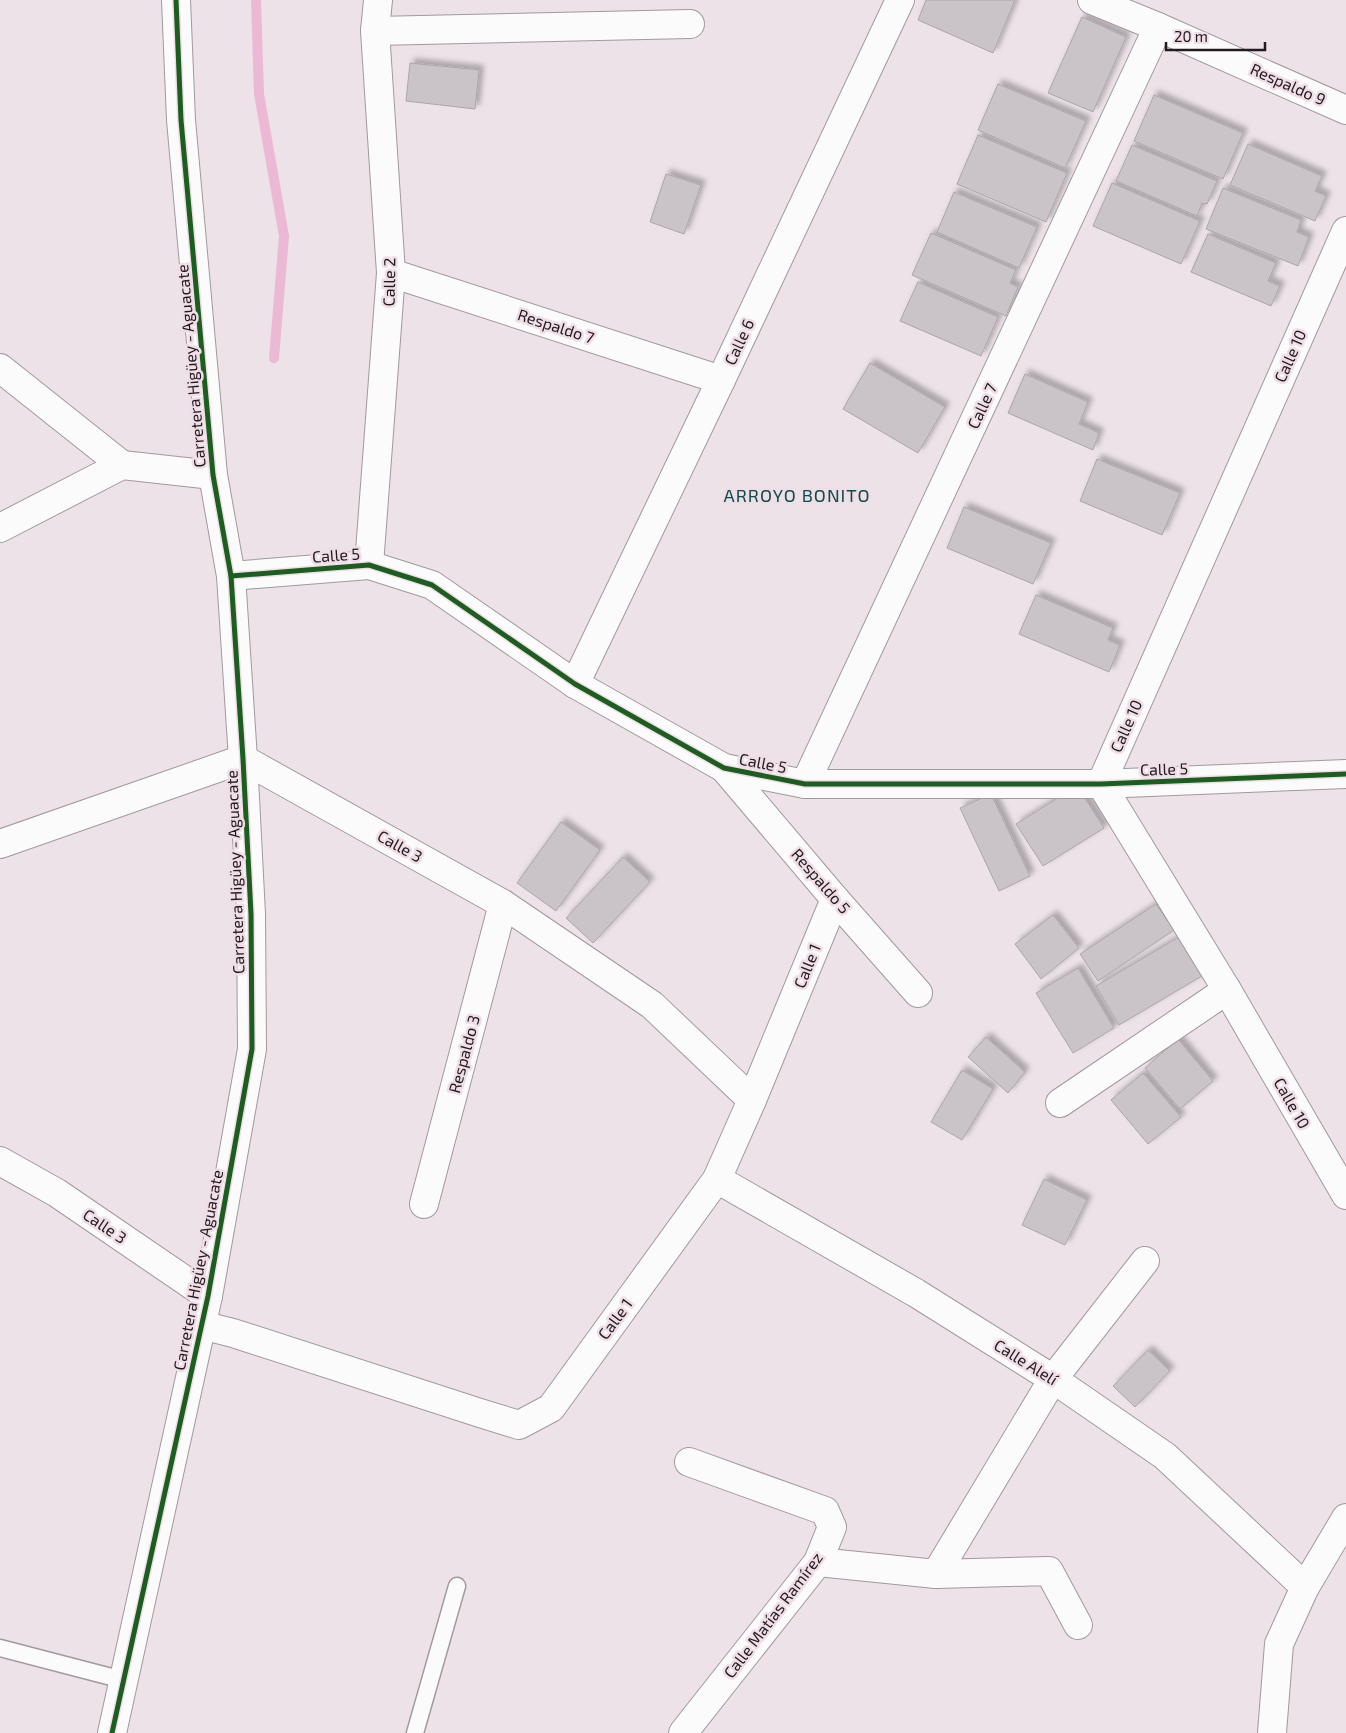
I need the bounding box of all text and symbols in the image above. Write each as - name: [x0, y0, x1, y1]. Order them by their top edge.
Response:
- scale bar: [1166, 20, 1265, 52]
- text: 20 m: [1174, 27, 1208, 45]
- street label: Respaldo 9: [1248, 59, 1329, 109]
- street label: Calle 2: [379, 258, 398, 306]
- street label: Carretera Higüey - Aguacate: [172, 264, 209, 468]
- street label: Respaldo 7: [515, 304, 597, 347]
- street label: Calle 6: [720, 316, 757, 368]
- street label: Calle 10: [1270, 327, 1310, 385]
- street label: Calle 7: [963, 380, 1000, 431]
- district label: ARROYO BONITO: [723, 484, 871, 506]
- street label: Calle 5: [311, 543, 361, 566]
- street label: Calle 10: [1106, 697, 1146, 755]
- street label: Calle 5: [738, 749, 789, 776]
- street label: Calle 5: [1140, 758, 1188, 779]
- street label: Carretera Higüey - Aguacate: [221, 770, 248, 974]
- street label: Calle 3: [374, 826, 426, 866]
- street label: Respaldo 5: [788, 844, 855, 917]
- street label: Calle 1: [789, 941, 824, 991]
- street label: Respaldo 3: [444, 1013, 483, 1095]
- street label: Calle 10: [1270, 1074, 1315, 1132]
- street label: Carretera Higüey - Aguacate: [169, 1168, 226, 1372]
- street label: Calle 3: [80, 1204, 131, 1247]
- street label: Calle 1: [593, 1295, 636, 1343]
- street label: Calle Alelí: [991, 1335, 1062, 1389]
- street label: Calle Matías Ramírez: [719, 1548, 826, 1681]

